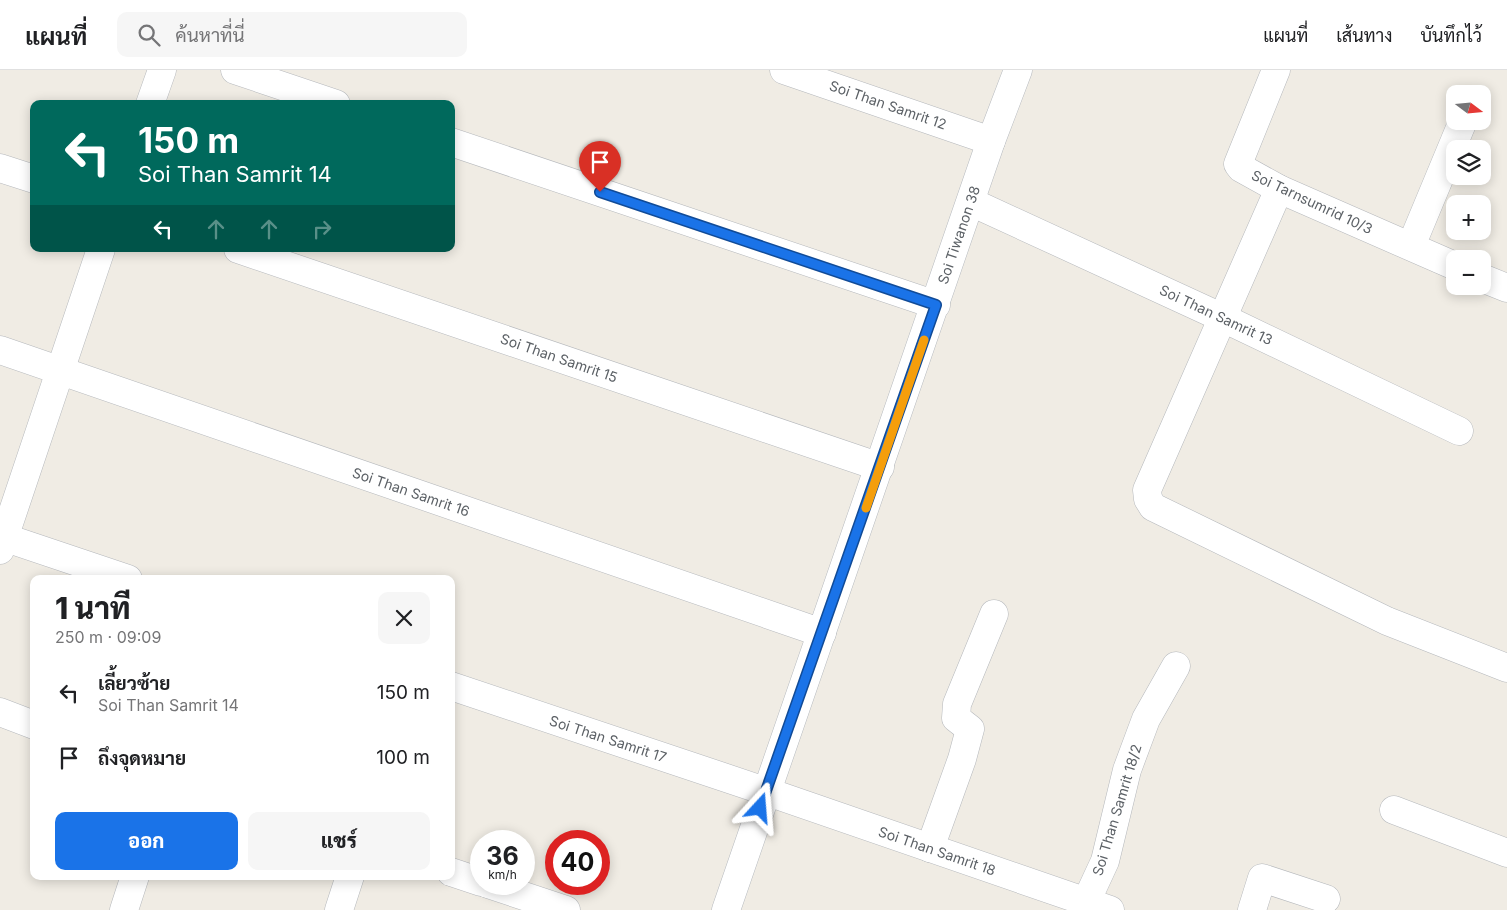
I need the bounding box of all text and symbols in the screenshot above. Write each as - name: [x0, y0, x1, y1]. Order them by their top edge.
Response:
- search box: [117, 12, 467, 57]
- icon: search: [135, 21, 163, 49]
- text: แผนที่: [25, 22, 87, 51]
- text: ค้นหาที่นี่: [175, 24, 245, 47]
- text: แผนที่: [1263, 25, 1308, 46]
- text: เส้นทาง: [1336, 25, 1392, 46]
- text: บันทึกไว้: [1420, 25, 1482, 46]
- street label: Soi Than Samrit 12: [827, 76, 949, 133]
- north arrow: [1446, 85, 1491, 130]
- map controls: [1446, 85, 1491, 295]
- text: 150 m: [138, 119, 239, 161]
- icon: left: [55, 120, 120, 185]
- button: layers: [1446, 140, 1491, 185]
- pin: [579, 141, 621, 192]
- icon: arrive: [586, 148, 614, 176]
- text: Soi Than Samrit 14: [138, 161, 332, 187]
- street label: Soi Tarnsumrid 10/3: [1249, 166, 1376, 237]
- street label: Soi Tiwanon 38: [934, 184, 983, 286]
- button: +: [1446, 195, 1491, 240]
- icon: left: [149, 215, 177, 243]
- icon: ahead: [202, 215, 230, 243]
- icon: ahead: [255, 215, 283, 243]
- icon: right: [308, 215, 336, 243]
- button: −: [1446, 250, 1491, 295]
- street label: Soi Than Samrit 13: [1157, 281, 1276, 348]
- street label: Soi Than Samrit 15: [498, 329, 620, 386]
- street label: Soi Than Samrit 16: [350, 463, 472, 520]
- text: 1 นาที: [55, 590, 131, 626]
- button: close: [378, 592, 430, 644]
- text: 250 m · 09:09: [55, 627, 161, 647]
- text: เลี้ยวซ้าย: [98, 672, 170, 695]
- icon: left: [55, 679, 83, 707]
- text: 150 m: [377, 681, 430, 704]
- text: Soi Than Samrit 14: [98, 695, 239, 715]
- street label: Soi Than Samrit 17: [547, 712, 669, 766]
- street label: Soi Than Samrit 18/2: [1088, 742, 1145, 878]
- icon: arrive: [55, 744, 83, 772]
- text: 100 m: [376, 746, 430, 769]
- text: ถึงจุดหมาย: [98, 747, 186, 770]
- position arrow: [733, 781, 785, 833]
- button: ออก: [55, 812, 238, 870]
- button: แชร์: [248, 812, 430, 870]
- street label: Soi Than Samrit 18: [876, 822, 998, 879]
- speed limit sign: 40: [545, 830, 610, 895]
- text: 36: [486, 841, 519, 871]
- text: km/h: [488, 867, 517, 882]

